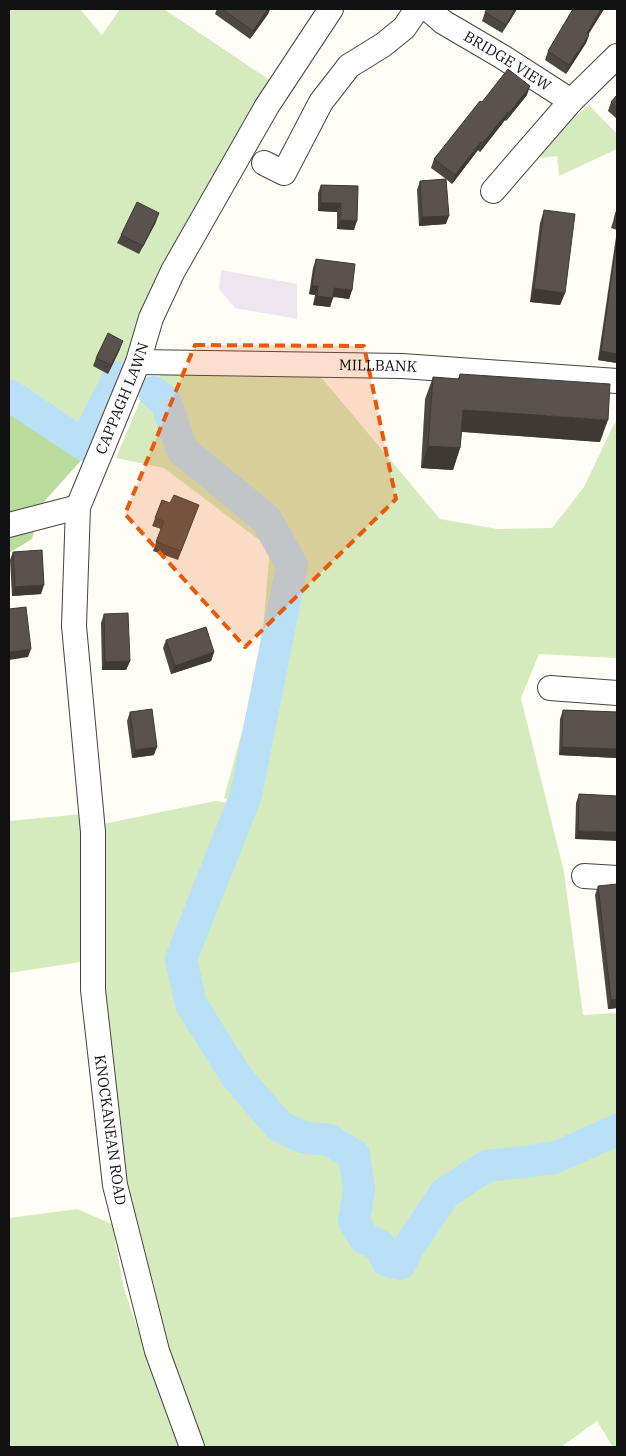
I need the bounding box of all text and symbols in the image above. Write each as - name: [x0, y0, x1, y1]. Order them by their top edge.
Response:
- street label: BRIDGE VIEW: [460, 26, 555, 95]
- street label: CAPPAGH LAWN: [91, 340, 152, 457]
- street label: MILLBANK: [339, 355, 418, 376]
- street label: KNOCKANEAN ROAD: [91, 1053, 130, 1206]

